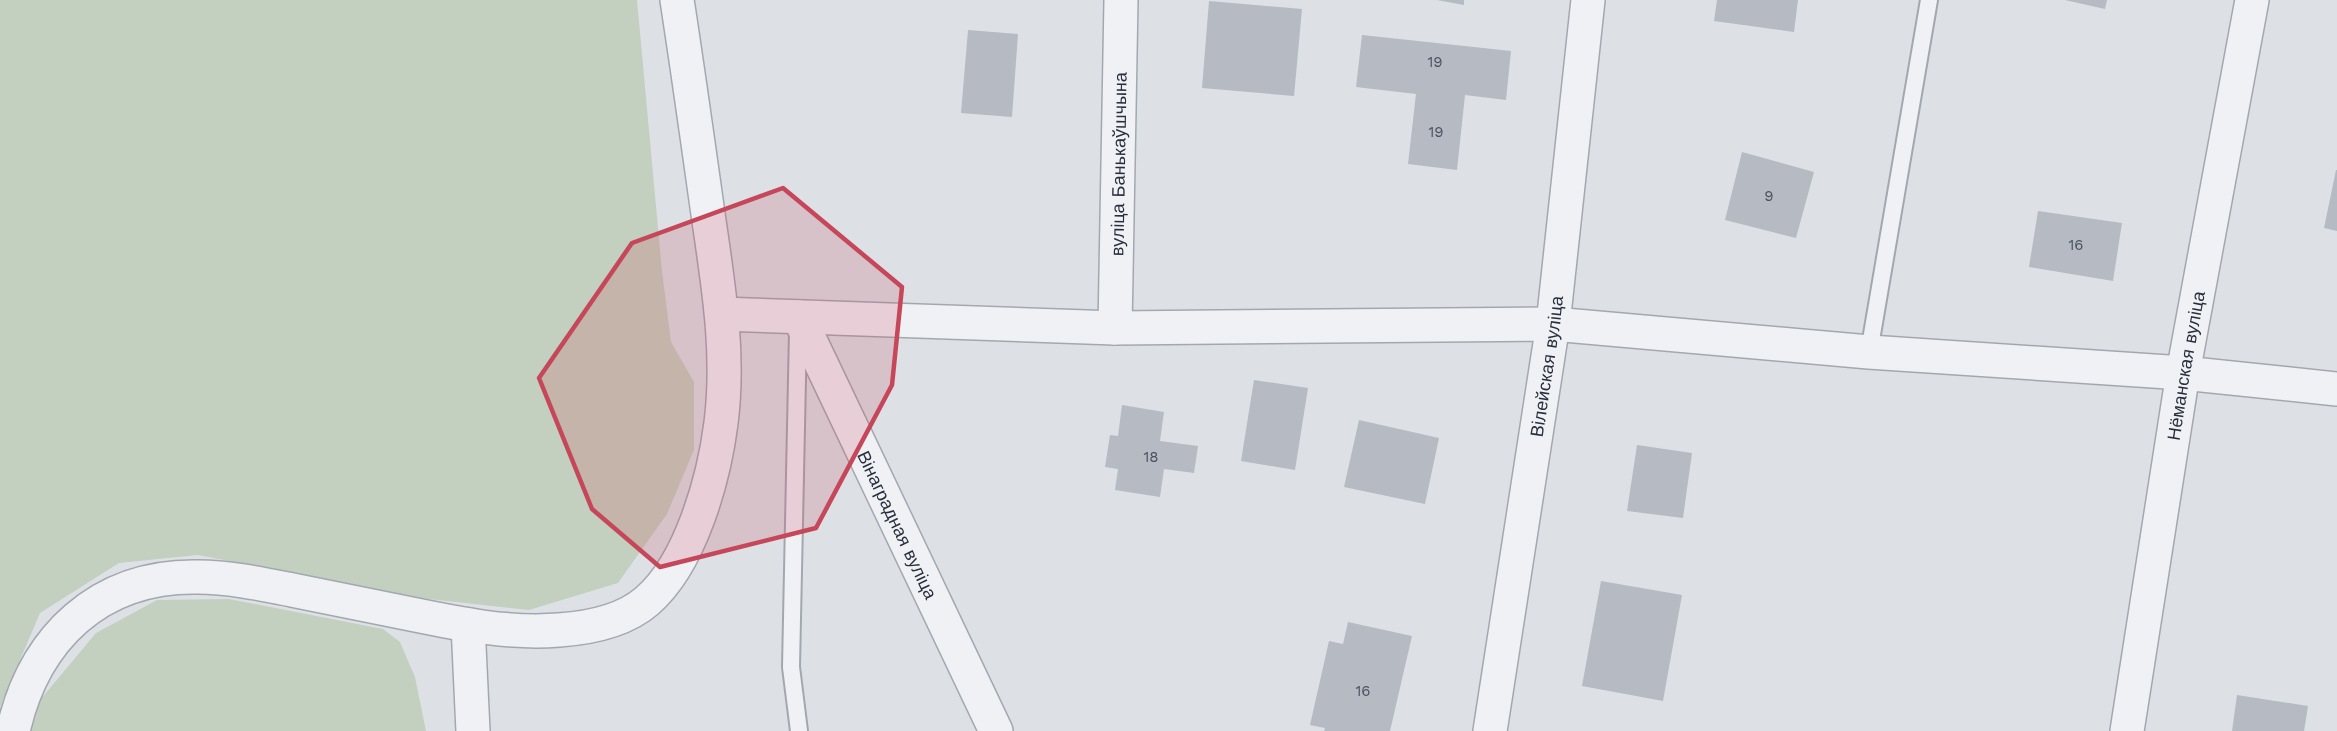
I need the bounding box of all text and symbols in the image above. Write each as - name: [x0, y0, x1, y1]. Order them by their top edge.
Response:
- house number: 19: [1427, 53, 1443, 71]
- street label: вуліца Банькаўшчына: [1106, 71, 1130, 256]
- house number: 19: [1428, 123, 1444, 141]
- house number: 9: [1764, 187, 1774, 205]
- house number: 16: [2069, 236, 2083, 254]
- street label: Нёманская вуліца: [2162, 288, 2209, 442]
- street label: Вілейская вуліца: [1525, 294, 1567, 438]
- street label: Вінаградная вуліца: [854, 447, 942, 603]
- house number: 18: [1143, 448, 1159, 466]
- house number: 16: [1356, 682, 1370, 700]

